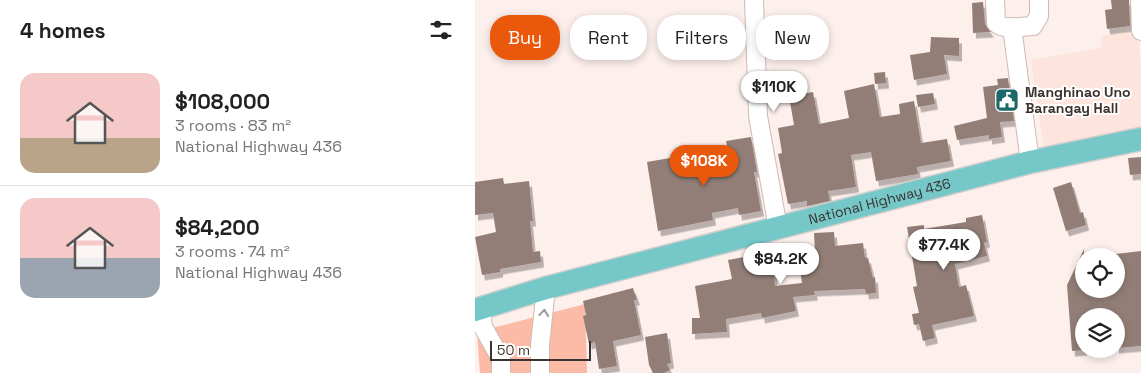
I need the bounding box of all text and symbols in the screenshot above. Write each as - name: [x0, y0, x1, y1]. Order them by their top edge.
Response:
- chip: Buy: [490, 15, 560, 60]
- chip: Rent: [570, 15, 647, 60]
- chip: Filters: [657, 15, 746, 60]
- chip: New: [756, 15, 829, 60]
- icon: filters: [427, 16, 455, 44]
- text: 4 homes: [20, 17, 106, 44]
- pin: $110K: [739, 70, 809, 113]
- text: $110K: [752, 76, 796, 97]
- place label: Manghinao Uno Barangay Hall: [1025, 83, 1131, 117]
- public building icon: Manghinao Uno Barangay Hall: [994, 87, 1020, 113]
- text: $108,000: [175, 88, 270, 115]
- icon: home: [60, 93, 120, 153]
- text: 3 rooms · 83 m²: [175, 115, 291, 136]
- text: National Highway 436: [175, 136, 342, 157]
- pin: $108K: [669, 144, 739, 187]
- text: $108K: [681, 150, 727, 171]
- street label: National Highway 436: [807, 174, 953, 228]
- text: $84,200: [175, 214, 260, 241]
- icon: home: [60, 218, 120, 278]
- pin: $77.4K: [903, 228, 985, 271]
- text: $77.4K: [918, 234, 970, 255]
- text: 3 rooms · 74 m²: [175, 241, 290, 262]
- pin: $84.2K: [740, 242, 822, 285]
- text: $84.2K: [754, 248, 808, 269]
- map controls: [1075, 248, 1125, 358]
- button: locate: [1075, 248, 1125, 298]
- text: National Highway 436: [175, 262, 342, 283]
- button: layers: [1075, 308, 1125, 358]
- one-way arrow: [538, 309, 549, 317]
- scale bar: [490, 338, 591, 361]
- text: 50 m: [497, 341, 530, 359]

